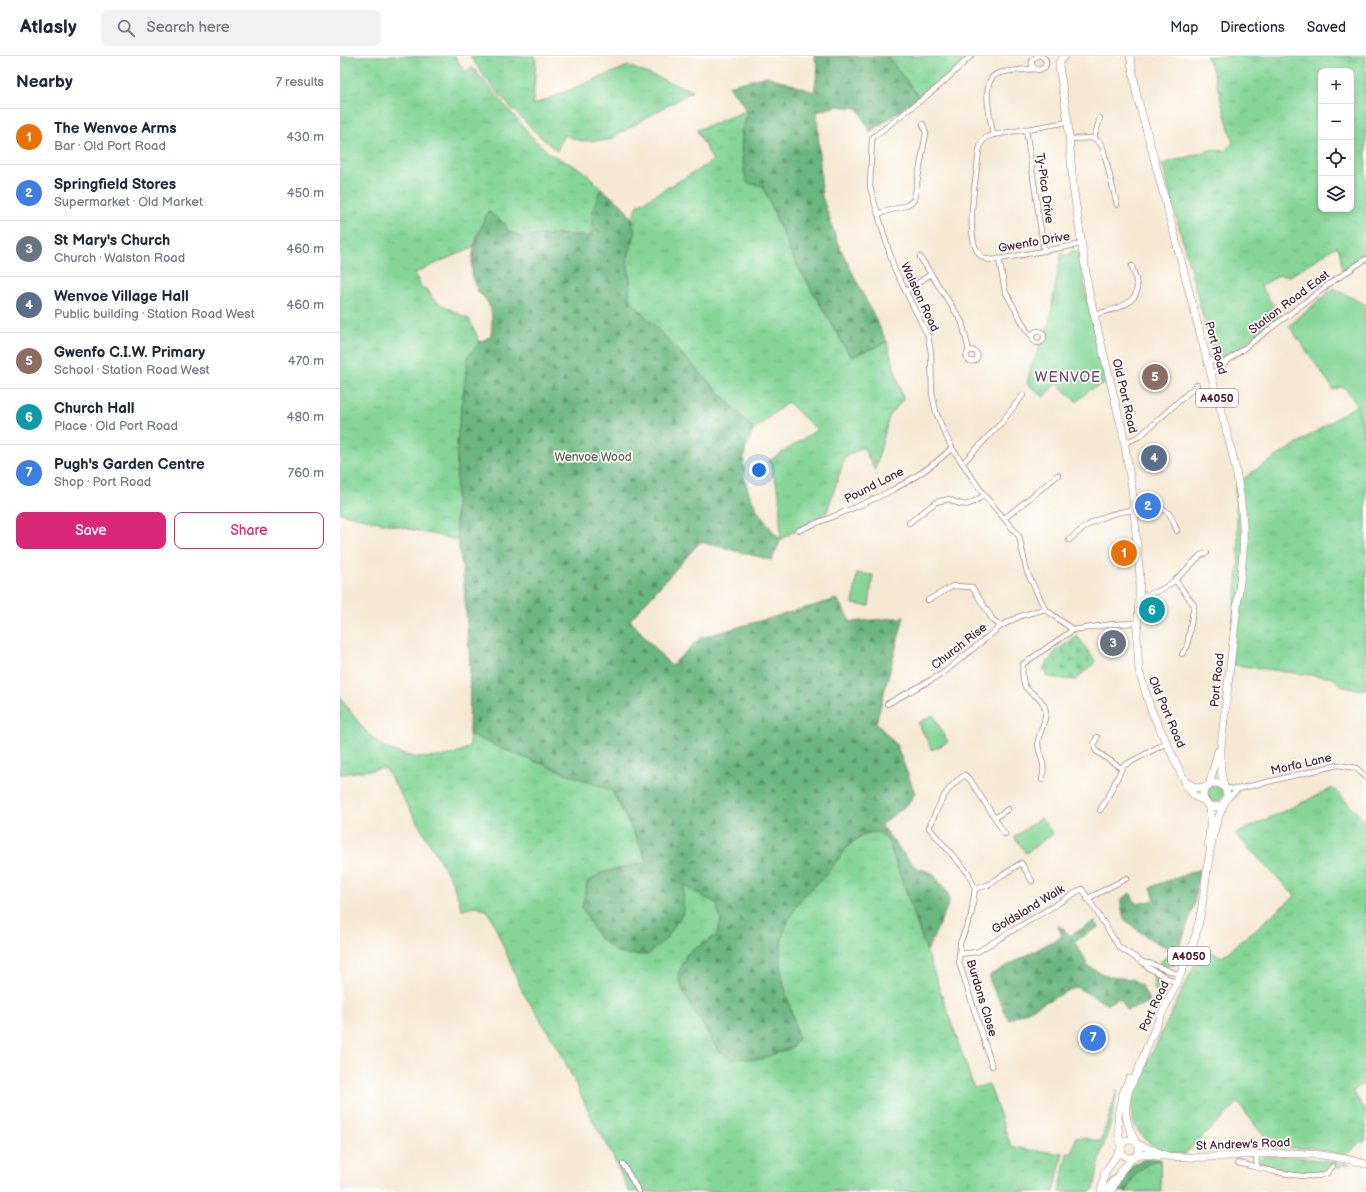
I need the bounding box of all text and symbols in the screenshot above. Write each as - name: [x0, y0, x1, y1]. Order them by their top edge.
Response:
- search box: [101, 10, 381, 46]
- text: Atlasly: [20, 16, 77, 39]
- icon: search: [115, 17, 137, 39]
- text: Search here: [147, 18, 230, 37]
- text: Map: [1170, 19, 1198, 36]
- text: Directions: [1220, 19, 1285, 36]
- text: Saved: [1307, 19, 1346, 36]
- map controls: [1318, 68, 1354, 212]
- button: +: [1318, 68, 1354, 104]
- text: Nearby: [16, 72, 73, 92]
- text: 7 results: [276, 74, 324, 90]
- button: −: [1318, 104, 1354, 140]
- text: The Wenvoe Arms: [54, 119, 177, 138]
- text: 1: [26, 129, 32, 145]
- text: 430 m: [286, 129, 324, 145]
- text: Bar · Old Port Road: [54, 138, 166, 154]
- button: locate: [1318, 140, 1354, 176]
- street label: Ty-Pica Drive: [1032, 152, 1057, 224]
- text: Springfield Stores: [54, 175, 176, 194]
- button: layers: [1318, 176, 1354, 212]
- text: 2: [25, 185, 33, 201]
- text: 450 m: [287, 185, 324, 201]
- text: Supermarket · Old Market: [54, 194, 203, 210]
- street label: Gwenfo Drive: [997, 229, 1071, 256]
- text: St Mary's Church: [54, 231, 170, 250]
- text: 3: [25, 241, 33, 257]
- text: 460 m: [286, 241, 324, 257]
- text: Church · Walston Road: [54, 250, 185, 266]
- street label: Walston Road: [897, 260, 942, 334]
- street label: Station Road East: [1246, 267, 1333, 338]
- text: Wenvoe Village Hall: [54, 287, 189, 306]
- text: 4: [25, 297, 33, 313]
- text: 460 m: [286, 297, 324, 313]
- text: Public building · Station Road West: [54, 306, 255, 322]
- street label: Port Road: [1201, 320, 1230, 376]
- text: Gwenfo C.I.W. Primary: [54, 343, 205, 362]
- text: 5: [25, 353, 33, 369]
- text: 470 m: [288, 353, 324, 369]
- street label: Old Port Road: [1109, 357, 1140, 435]
- text: School · Station Road West: [54, 362, 210, 378]
- pin: 5: [1142, 362, 1168, 392]
- district label: WENVOE: [1035, 369, 1101, 386]
- road number: A4050: [1196, 389, 1238, 407]
- text: Church Hall: [54, 399, 135, 418]
- text: 6: [25, 409, 33, 425]
- text: 480 m: [287, 409, 324, 425]
- text: Place · Old Port Road: [54, 418, 178, 434]
- pin: 4: [1141, 443, 1167, 473]
- park label: Wenvoe Wood: [554, 450, 632, 465]
- text: Pugh's Garden Centre: [54, 455, 205, 474]
- your location: [749, 460, 769, 480]
- street label: Pound Lane: [842, 464, 906, 507]
- text: 7: [25, 465, 33, 481]
- text: 760 m: [288, 465, 324, 481]
- text: Shop · Port Road: [54, 474, 151, 490]
- pin: 2: [1135, 491, 1161, 521]
- button: Save: [16, 512, 166, 549]
- button: Share: [174, 512, 324, 549]
- pin: 1: [1111, 538, 1137, 568]
- pin: 6: [1139, 595, 1165, 625]
- street label: Church Rise: [928, 620, 990, 673]
- pin: 3: [1100, 628, 1126, 658]
- street label: Port Road: [1207, 652, 1228, 708]
- street label: Old Port Road: [1145, 674, 1188, 750]
- street label: Morfa Lane: [1269, 750, 1333, 779]
- street label: Goldsland Walk: [989, 882, 1068, 937]
- road number: A4050: [1168, 947, 1210, 965]
- street label: Burdons Close: [963, 958, 1000, 1038]
- street label: Port Road: [1136, 978, 1173, 1034]
- pin: 7: [1080, 1023, 1106, 1053]
- street label: St Andrew's Road: [1196, 1135, 1291, 1154]

